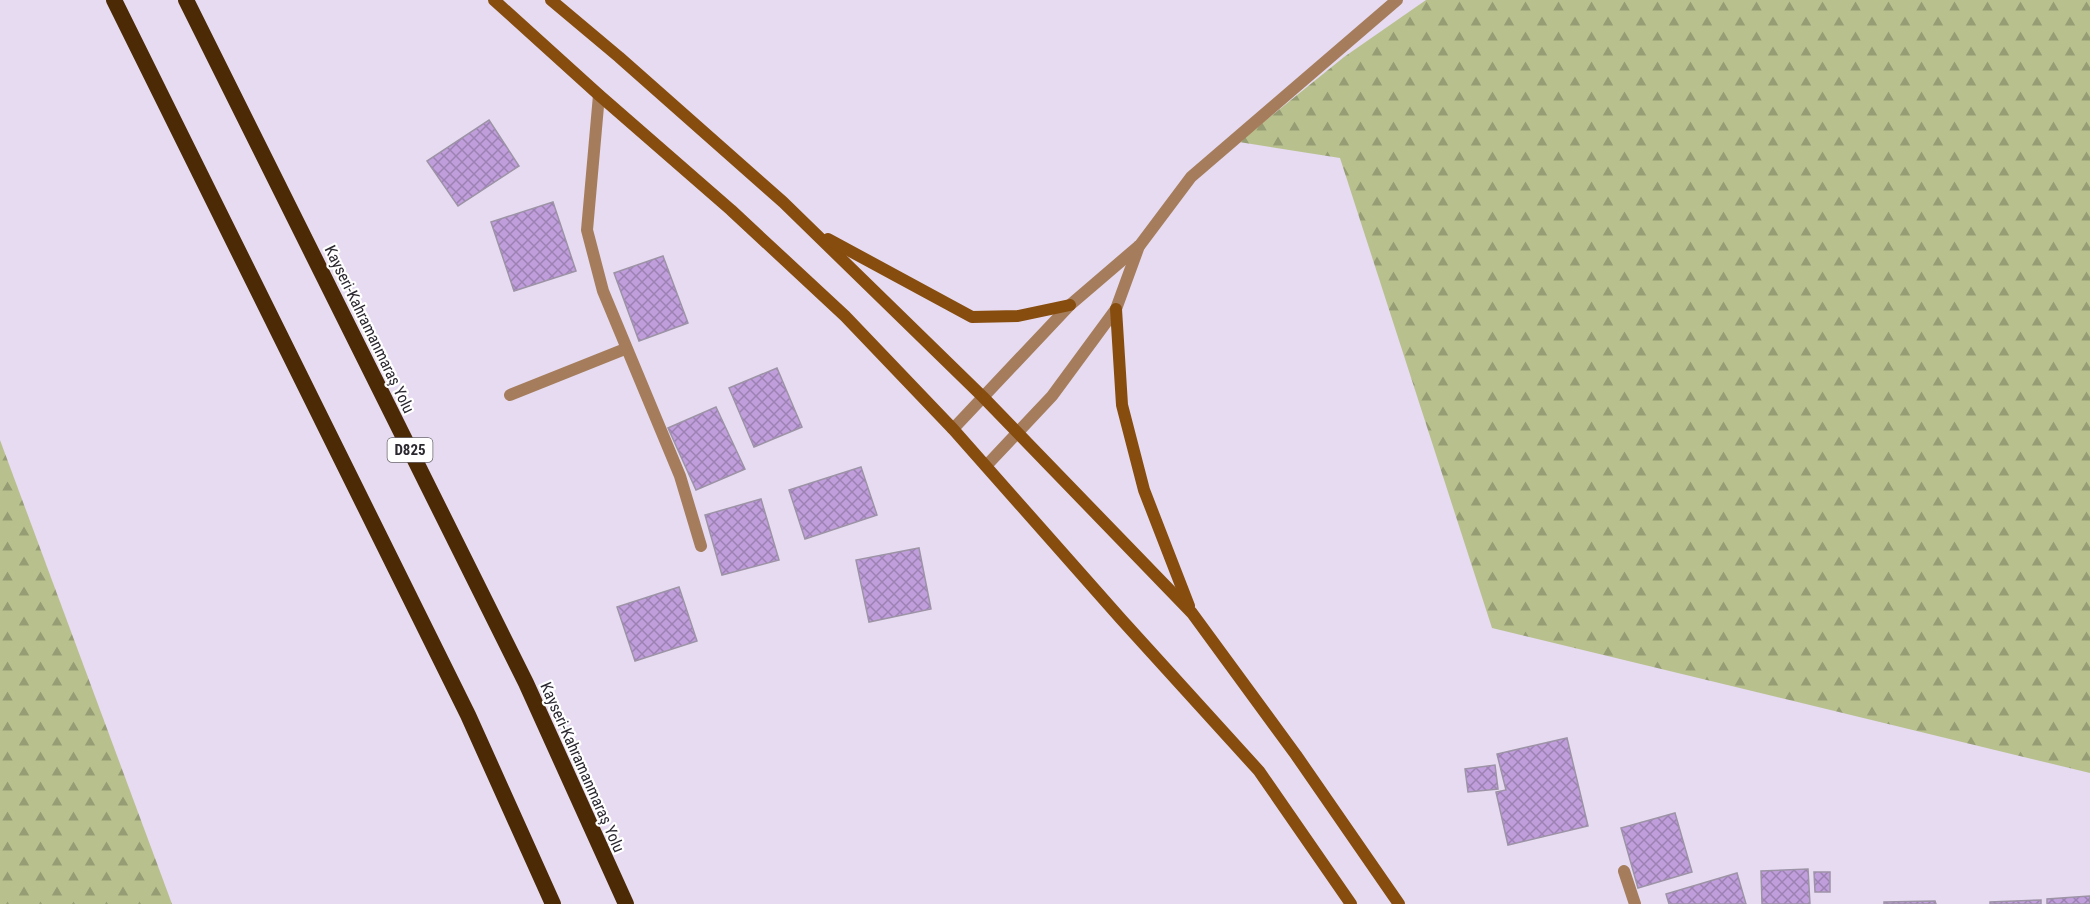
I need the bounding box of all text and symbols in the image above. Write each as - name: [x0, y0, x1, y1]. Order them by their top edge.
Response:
- street label: Kayseri-Kahramanmaraş Yolu: [321, 242, 418, 416]
- road number: D825: [388, 438, 432, 462]
- street label: Kayseri-Kahramanmaraş Yolu: [536, 679, 629, 855]

